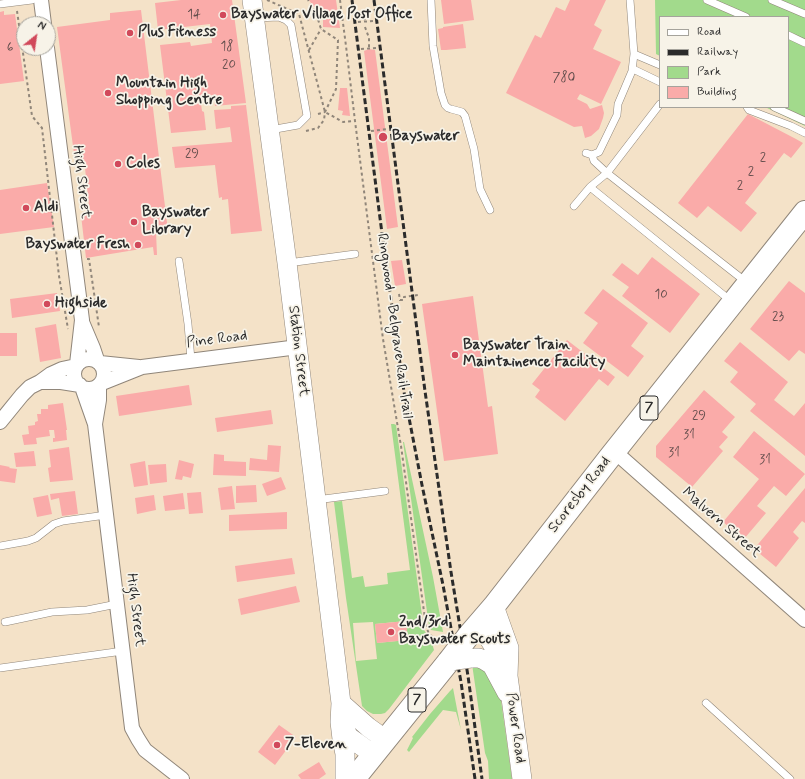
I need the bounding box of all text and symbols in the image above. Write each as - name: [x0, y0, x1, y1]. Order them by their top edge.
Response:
- place label: Bayswater Village Post Office: [231, 6, 412, 24]
- house number: 14: [187, 7, 201, 23]
- marker: Bayswater Village Post Office: [218, 10, 228, 20]
- north arrow: [16, 16, 56, 56]
- legend: [659, 16, 789, 108]
- text: N: [35, 19, 48, 34]
- place label: Plus Fitness: [138, 24, 216, 42]
- text: Road: [697, 24, 721, 40]
- marker: Plus Fitness: [125, 28, 135, 38]
- house number: 18: [221, 39, 233, 55]
- house number: 6: [7, 40, 13, 56]
- text: Railway: [697, 44, 738, 60]
- house number: 20: [222, 57, 236, 73]
- text: Park: [697, 64, 721, 80]
- house number: 780: [553, 70, 575, 86]
- place label: Mountain High Shopping Centre: [116, 75, 222, 110]
- text: Building: [697, 84, 737, 100]
- marker: Mountain High Shopping Centre: [103, 88, 113, 98]
- place label: Bayswater: [392, 128, 459, 146]
- marker: Bayswater: [377, 131, 389, 143]
- street label: High Street: [68, 144, 94, 220]
- house number: 29: [185, 146, 199, 162]
- house number: 2: [760, 150, 766, 166]
- place label: Coles: [126, 155, 160, 173]
- marker: Coles: [113, 159, 123, 169]
- house number: 2: [748, 164, 754, 180]
- house number: 2: [737, 178, 743, 194]
- place label: Aldi: [34, 199, 59, 217]
- marker: Aldi: [21, 203, 31, 213]
- place label: Bayswater Library: [142, 204, 209, 239]
- marker: Bayswater Library: [129, 217, 139, 227]
- street label: Ringwood - Belgrave Rail Trail: [372, 232, 416, 420]
- place label: Bayswater Fresh: [26, 236, 130, 254]
- marker: Bayswater Fresh: [133, 240, 143, 250]
- house number: 10: [654, 287, 668, 303]
- place label: Highside: [55, 295, 107, 313]
- marker: Highside: [42, 299, 52, 309]
- street label: Station Street: [283, 305, 313, 397]
- house number: 23: [772, 309, 784, 325]
- street label: Pine Road: [186, 327, 248, 353]
- place label: Bayswater Train Maintainence Facility: [463, 337, 605, 372]
- marker: Bayswater Train Maintainence Facility: [450, 350, 460, 360]
- road number: 7: [640, 396, 658, 420]
- house number: 29: [692, 408, 706, 424]
- house number: 31: [683, 427, 695, 443]
- house number: 31: [668, 445, 680, 461]
- house number: 31: [759, 452, 771, 468]
- street label: Scoresby Road: [545, 453, 615, 537]
- street label: Malvern Street: [678, 484, 764, 562]
- street label: High Street: [122, 572, 148, 648]
- place label: 2nd/3rd Bayswater Scouts: [399, 614, 510, 649]
- marker: 2nd/3rd Bayswater Scouts: [386, 627, 396, 637]
- road number: 7: [408, 688, 426, 712]
- street label: Power Road: [501, 691, 529, 765]
- place label: 7-Eleven: [285, 736, 347, 754]
- marker: 7-Eleven: [272, 740, 282, 750]

